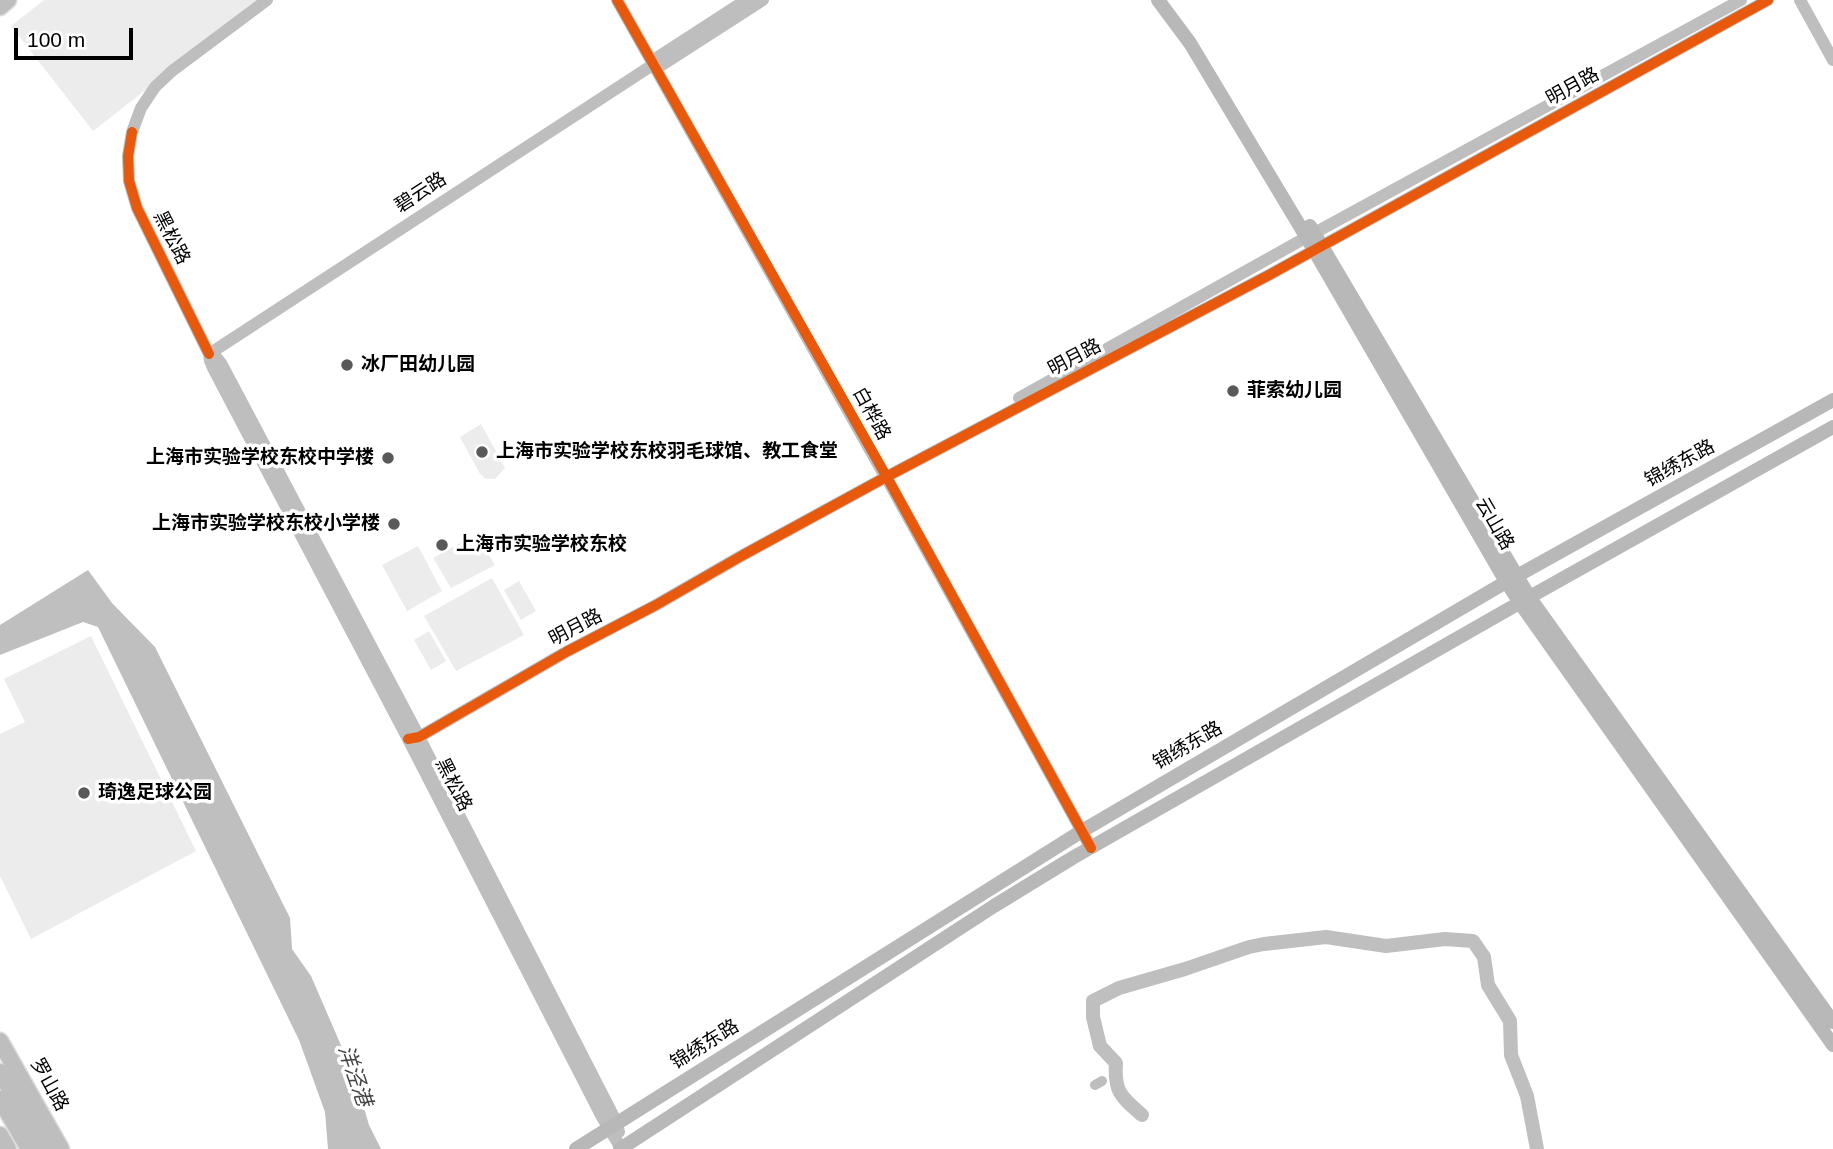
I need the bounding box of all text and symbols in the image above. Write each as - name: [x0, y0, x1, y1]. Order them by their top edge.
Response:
- scale bar: [18, 14, 136, 58]
- text: 100 m: [27, 28, 85, 51]
- street label: 明月路: [1543, 63, 1603, 111]
- street label: 碧云路: [391, 168, 451, 218]
- street label: 黑松路: [148, 207, 194, 269]
- street label: 明月路: [1044, 335, 1106, 381]
- place label: 冰厂田幼儿园: [361, 354, 475, 376]
- marker: 冰厂田幼儿园: [339, 357, 355, 373]
- place label: 菲索幼儿园: [1247, 380, 1342, 402]
- marker: 菲索幼儿园: [1225, 383, 1241, 399]
- street label: 白桦路: [847, 384, 895, 444]
- street label: 锦绣东路: [1641, 436, 1719, 492]
- place label: 上海市实验学校东校羽毛球馆、教工食堂: [496, 441, 838, 463]
- marker: 上海市实验学校东校羽毛球馆、教工食堂: [474, 444, 490, 460]
- place label: 上海市实验学校东校中学楼: [146, 447, 374, 469]
- marker: 上海市实验学校东校中学楼: [380, 450, 396, 466]
- street label: 云山路: [1470, 494, 1518, 554]
- place label: 上海市实验学校东校小学楼: [152, 513, 380, 535]
- marker: 上海市实验学校东校小学楼: [386, 516, 402, 532]
- place label: 上海市实验学校东校: [456, 534, 627, 556]
- marker: 上海市实验学校东校: [434, 537, 450, 553]
- street label: 明月路: [545, 605, 607, 651]
- street label: 锦绣东路: [1149, 717, 1227, 775]
- street label: 黑松路: [430, 754, 476, 816]
- place label: 琦逸足球公园: [98, 782, 212, 804]
- marker: 琦逸足球公园: [76, 785, 92, 801]
- street label: 锦绣东路: [667, 1015, 743, 1075]
- water label: 洋泾港: [332, 1042, 376, 1110]
- street label: 罗山路: [25, 1055, 73, 1115]

